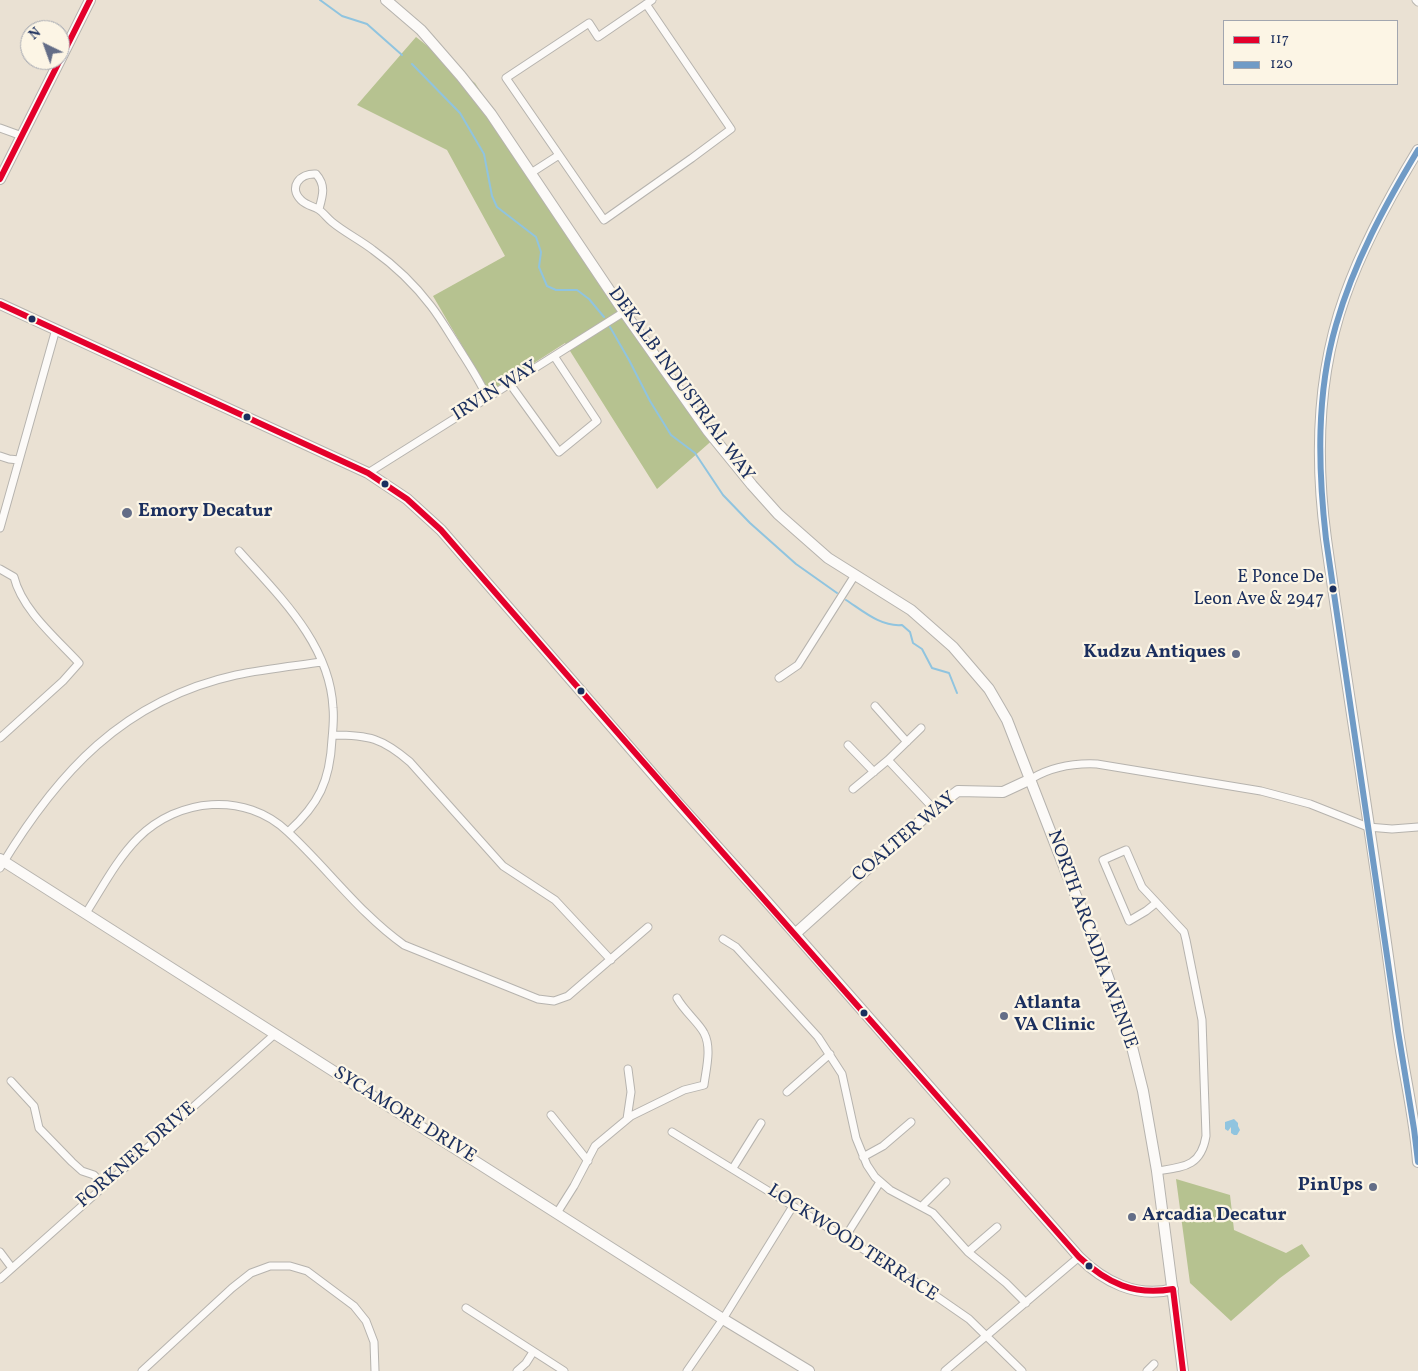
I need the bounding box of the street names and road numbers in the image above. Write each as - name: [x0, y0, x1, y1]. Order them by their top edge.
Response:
- street label: DEKALB INDUSTRIAL WAY: [602, 284, 758, 486]
- street label: IRVIN WAY: [449, 357, 543, 427]
- street label: COALTER WAY: [848, 788, 962, 888]
- street label: NORTH ARCADIA AVENUE: [1041, 827, 1141, 1053]
- street label: SYCAMORE DRIVE: [328, 1063, 480, 1169]
- street label: FORKNER DRIVE: [73, 1098, 201, 1214]
- street label: LOCKWOOD TERRACE: [762, 1180, 942, 1308]

